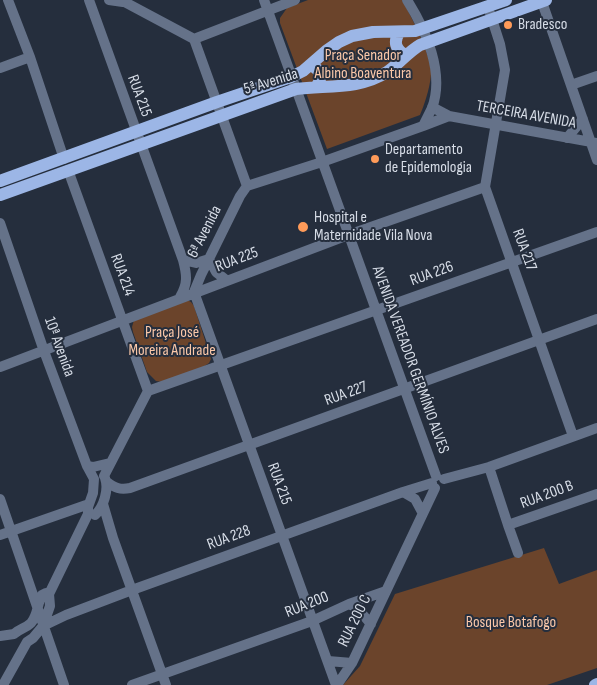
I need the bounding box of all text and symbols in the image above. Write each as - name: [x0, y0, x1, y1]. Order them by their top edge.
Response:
- place label: Bradesco: [518, 15, 567, 35]
- marker: Bradesco: [502, 19, 514, 31]
- park label: Praça Senador Albino Boaventura: [315, 46, 411, 84]
- street label: 5ª Avenida: [242, 65, 300, 99]
- street label: RUA 215: [123, 72, 155, 120]
- street label: TERCEIRA AVENIDA: [475, 97, 577, 133]
- place label: Departamento de Epidemologia: [385, 140, 472, 178]
- marker: Departamento de Epidemologia: [369, 153, 381, 165]
- street label: 6ª Avenida: [184, 203, 226, 261]
- place label: Hospital e Maternidade Vila Nova: [314, 208, 432, 246]
- marker: Hospital e Maternidade Vila Nova: [296, 220, 310, 234]
- street label: RUA 217: [508, 226, 540, 274]
- street label: RUA 225: [213, 243, 261, 277]
- street label: RUA 214: [106, 251, 138, 299]
- street label: RUA 226: [408, 257, 456, 291]
- street label: AVENIDA VEREADOR GERMÍNIO ALVES: [367, 264, 453, 456]
- street label: 10ª Avenida: [39, 315, 79, 379]
- park label: Praça José Moreira Andrade: [128, 323, 216, 361]
- street label: RUA 227: [322, 377, 370, 411]
- street label: RUA 215: [263, 460, 295, 508]
- street label: RUA 200 B: [518, 477, 576, 513]
- street label: RUA 228: [205, 521, 253, 555]
- street label: RUA 200: [282, 588, 332, 622]
- street label: RUA 200 C: [334, 592, 376, 650]
- park label: Bosque Botafogo: [466, 613, 556, 633]

